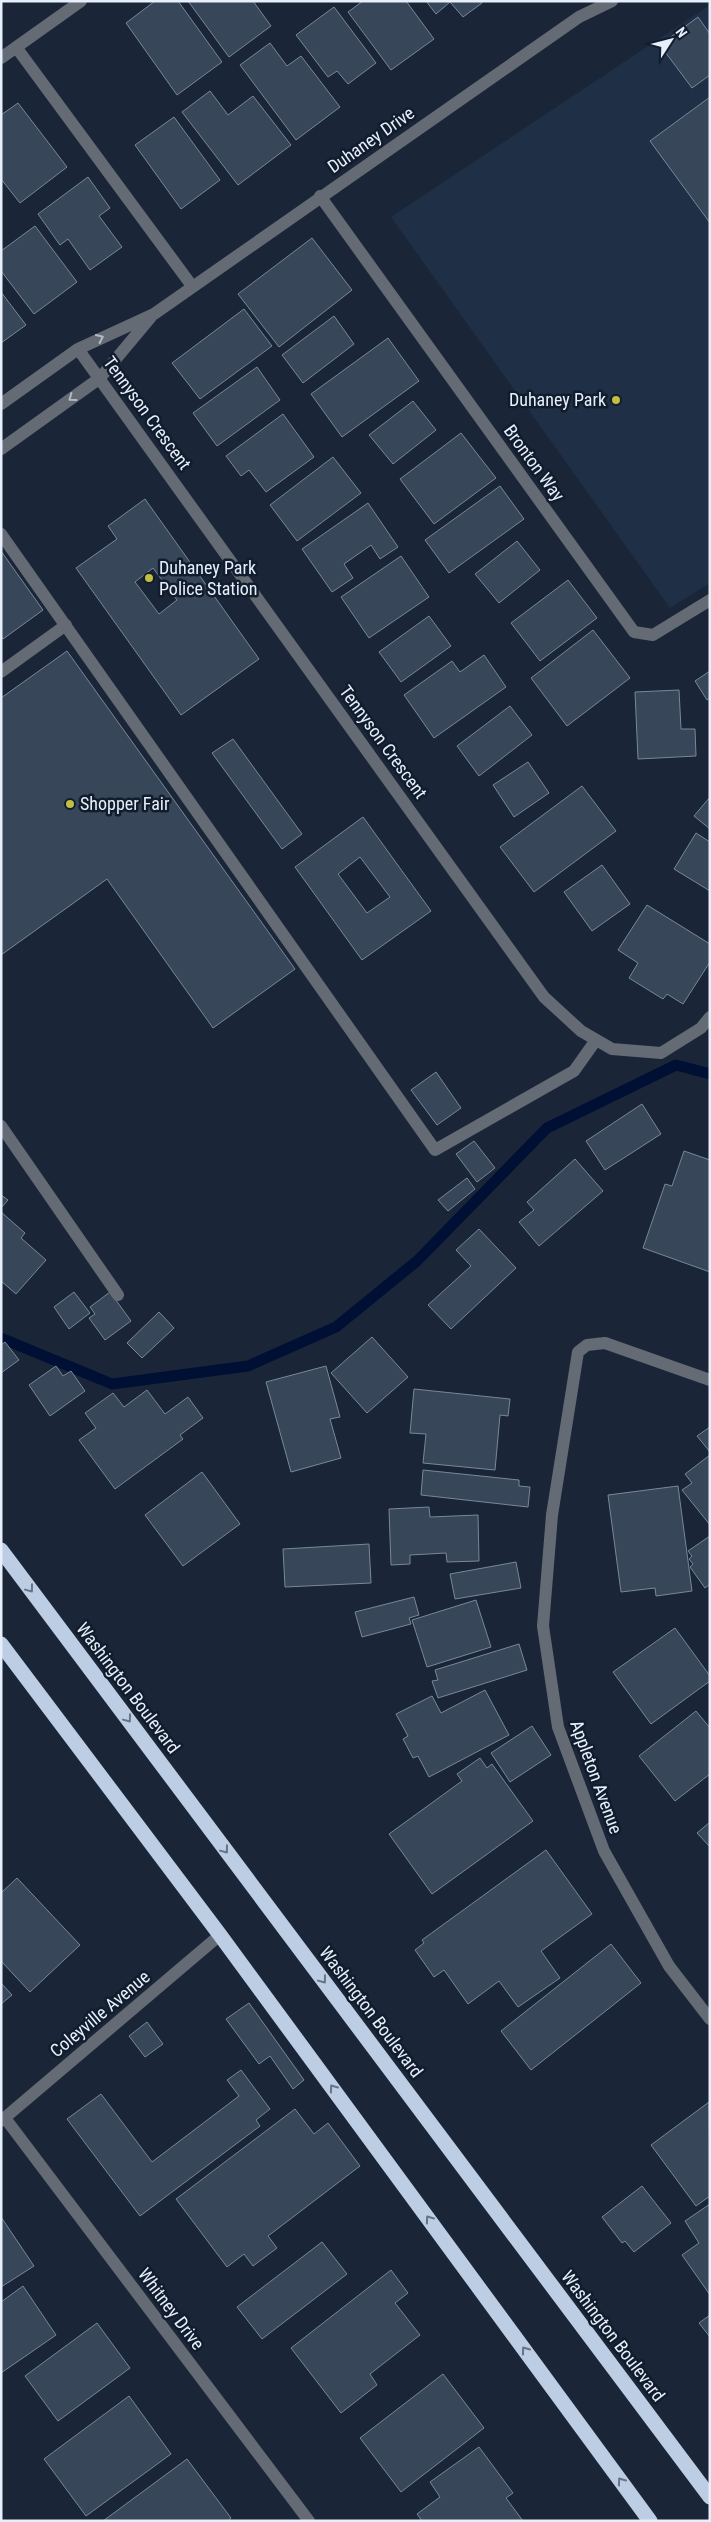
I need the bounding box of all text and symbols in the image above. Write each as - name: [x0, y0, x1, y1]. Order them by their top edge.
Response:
- north arrow: [646, 15, 696, 65]
- text: N: [673, 24, 691, 41]
- street label: Duhaney Drive: [323, 102, 418, 177]
- one-way arrow: [95, 334, 104, 345]
- street label: Tennyson Crescent: [99, 352, 196, 473]
- place label: Duhaney Park: [509, 389, 606, 410]
- one-way arrow: [68, 392, 78, 401]
- marker: Duhaney Park: [610, 394, 622, 406]
- street label: Bronton Way: [500, 420, 569, 505]
- place label: Duhaney Park Police Station: [159, 557, 258, 599]
- marker: Duhaney Park Police Station: [143, 572, 155, 584]
- street label: Tennyson Crescent: [335, 681, 432, 802]
- place label: Shopper Fair: [80, 793, 170, 814]
- marker: Shopper Fair: [64, 798, 76, 810]
- one-way arrow: [25, 1583, 33, 1592]
- street label: Washington Boulevard: [72, 1618, 184, 1757]
- one-way arrow: [122, 1713, 131, 1723]
- street label: Appleton Avenue: [566, 1717, 627, 1837]
- one-way arrow: [220, 1844, 228, 1853]
- street label: Washington Boulevard: [315, 1942, 427, 2081]
- street label: Coleyville Avenue: [46, 1966, 154, 2061]
- one-way arrow: [317, 1974, 325, 1983]
- one-way arrow: [330, 2084, 339, 2094]
- one-way arrow: [426, 2215, 435, 2225]
- street label: Whitney Drive: [134, 2264, 209, 2354]
- street label: Washington Boulevard: [557, 2266, 669, 2405]
- one-way arrow: [522, 2346, 531, 2356]
- one-way arrow: [619, 2478, 627, 2487]

